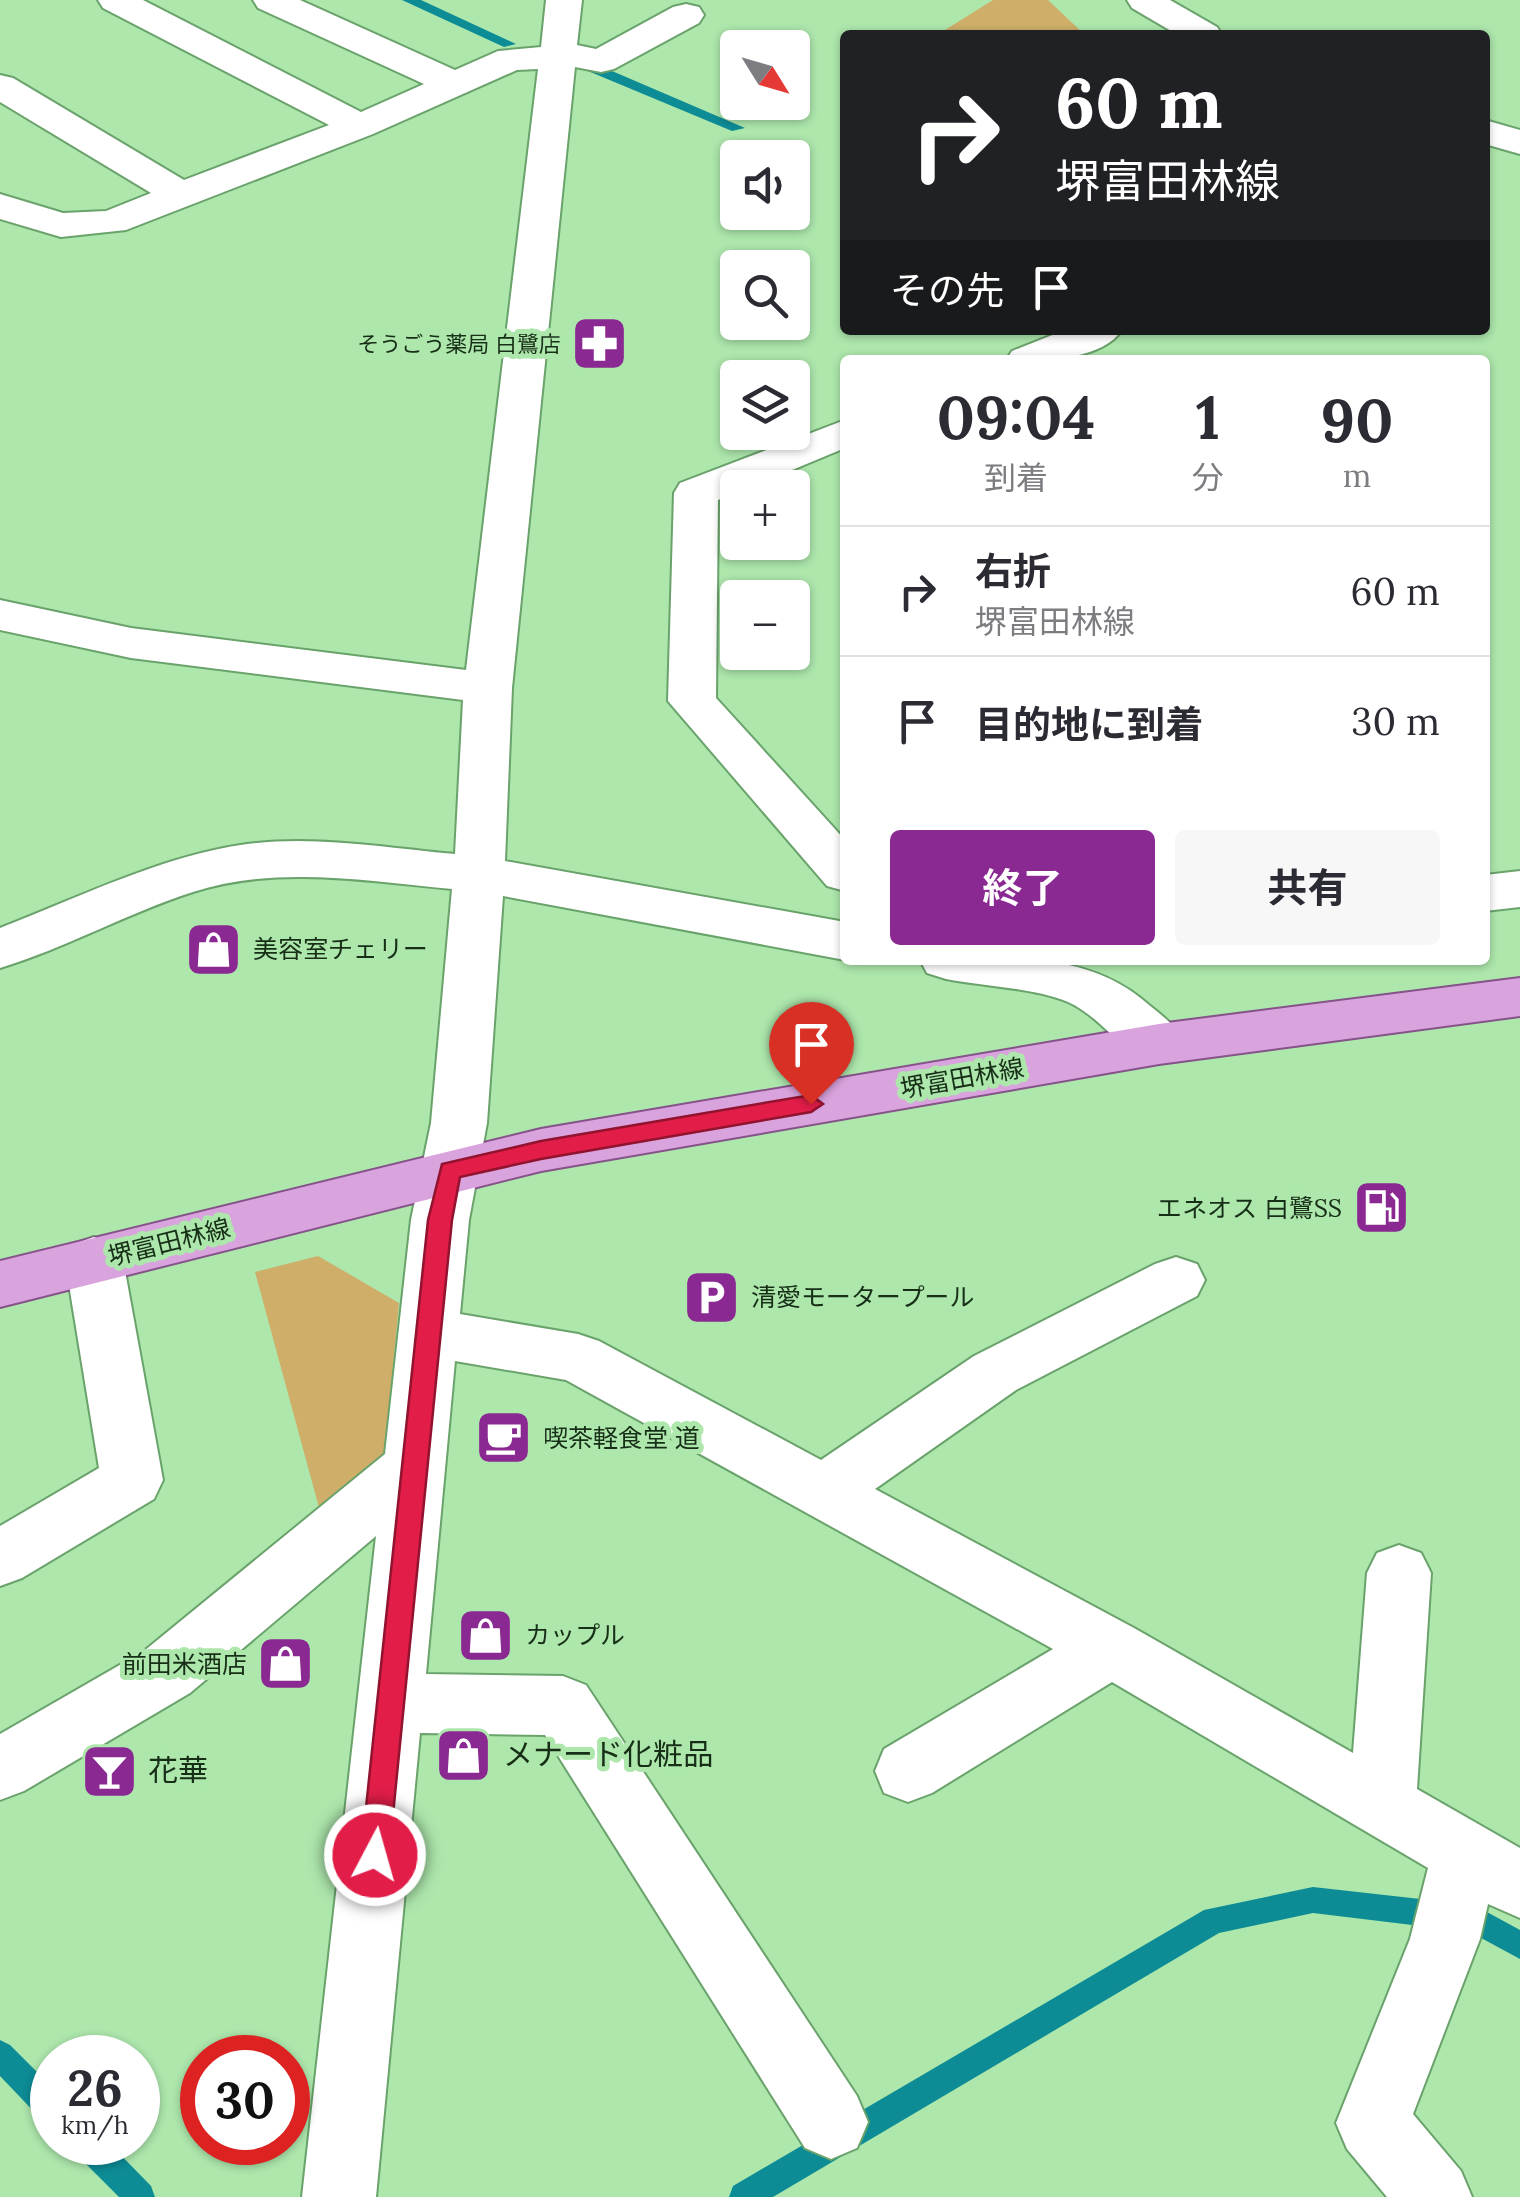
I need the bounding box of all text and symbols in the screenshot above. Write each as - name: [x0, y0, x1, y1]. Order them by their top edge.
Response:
- north arrow: [720, 30, 810, 120]
- map controls: [720, 30, 810, 670]
- text: 60 m: [1055, 58, 1223, 147]
- icon: right: [890, 70, 1020, 200]
- button: sound: [720, 140, 810, 230]
- text: 堺富田林線: [1055, 152, 1280, 209]
- button: search: [720, 250, 810, 340]
- icon: arrive: [1024, 260, 1079, 315]
- text: その先: [890, 266, 1004, 314]
- pharmacy icon: そうごう薬局 白鷺店: [570, 314, 630, 374]
- place label: そうごう薬局 白鷺店: [357, 330, 561, 358]
- button: layers: [720, 360, 810, 450]
- text: 09:04: [937, 379, 1095, 455]
- text: 1: [1196, 379, 1220, 455]
- text: 90: [1321, 382, 1393, 458]
- text: m: [1343, 455, 1371, 496]
- text: 到着: [984, 457, 1048, 498]
- text: 分: [1192, 457, 1224, 498]
- button: +: [720, 470, 810, 560]
- text: 右折: [975, 547, 1051, 595]
- icon: right: [890, 564, 945, 619]
- text: 60 m: [1350, 567, 1440, 615]
- button: −: [720, 580, 810, 670]
- text: 堺富田林線: [975, 601, 1135, 642]
- icon: arrive: [890, 694, 945, 749]
- text: 30 m: [1351, 697, 1440, 745]
- text: 目的地に到着: [975, 700, 1203, 748]
- button: 終了: [890, 830, 1155, 945]
- button: 共有: [1175, 830, 1440, 945]
- shop icon: 美容室チェリー: [184, 919, 244, 979]
- place label: 美容室チェリー: [253, 933, 428, 965]
- pin: [769, 1002, 854, 1105]
- icon: arrive: [784, 1017, 839, 1072]
- street label: 堺富田林線: [898, 1051, 1026, 1105]
- fuel station icon: エネオス 白鷺SS: [1351, 1178, 1411, 1238]
- place label: エネオス 白鷺SS: [1157, 1192, 1342, 1224]
- street label: 堺富田林線: [104, 1211, 234, 1273]
- parking icon: 清愛モータープール: [682, 1267, 742, 1327]
- place label: 清愛モータープール: [751, 1281, 975, 1313]
- cafe icon: 喫茶軽食堂 道: [474, 1408, 534, 1468]
- place label: 喫茶軽食堂 道: [543, 1422, 700, 1454]
- shop icon: カップル: [456, 1605, 516, 1665]
- place label: カップル: [525, 1619, 625, 1651]
- shop icon: 前田米酒店: [256, 1634, 316, 1694]
- place label: 前田米酒店: [122, 1648, 247, 1680]
- shop icon: メナード化粧品: [434, 1725, 494, 1785]
- place label: メナード化粧品: [503, 1735, 713, 1773]
- bar icon: 花華: [79, 1741, 139, 1801]
- place label: 花華: [148, 1751, 208, 1789]
- position arrow: [323, 1803, 427, 1907]
- speed limit sign: 30: [180, 2035, 310, 2165]
- text: 26: [67, 2056, 123, 2120]
- text: km/h: [61, 2109, 129, 2141]

